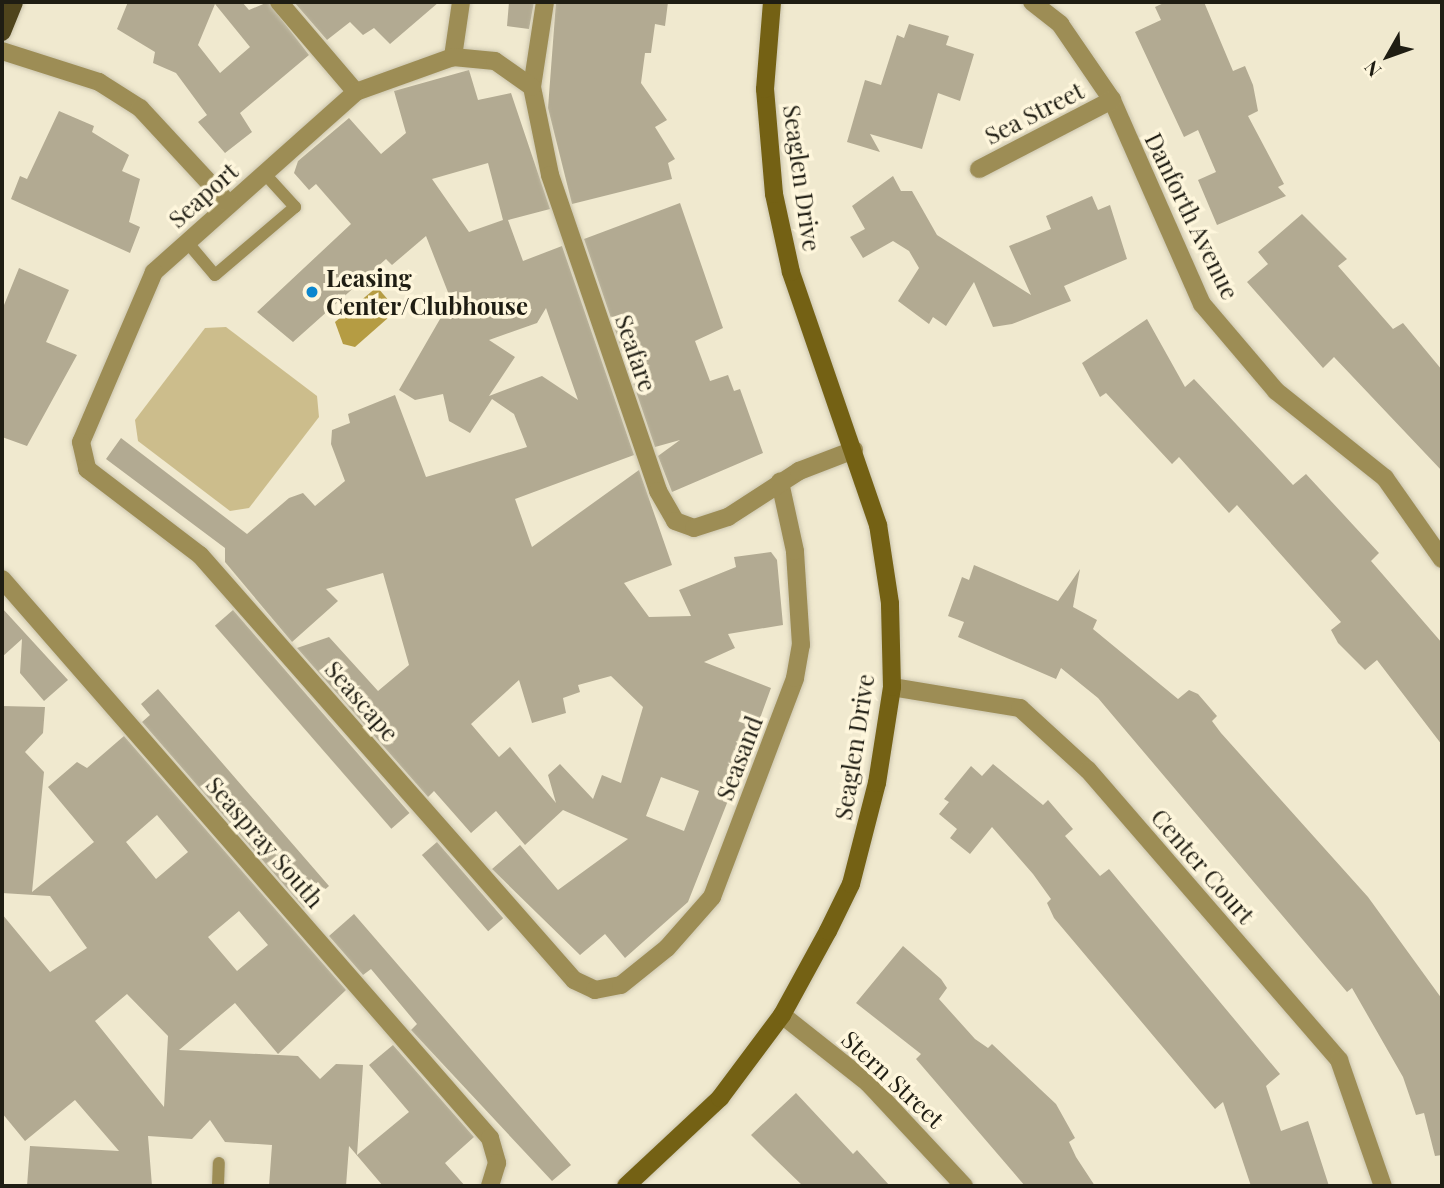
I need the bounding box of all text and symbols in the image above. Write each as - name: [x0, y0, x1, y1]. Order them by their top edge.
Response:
- north arrow: [1353, 21, 1423, 91]
- text: N: [1358, 56, 1386, 83]
- street label: Sea Street: [980, 76, 1088, 150]
- street label: Seaglen Drive: [777, 103, 827, 253]
- street label: Danforth Avenue: [1139, 128, 1245, 304]
- street label: Seaport: [162, 156, 244, 234]
- place label: Leasing Center/Clubhouse: [326, 264, 528, 320]
- marker: Leasing Center/Clubhouse: [304, 284, 320, 300]
- street label: Seafare: [609, 311, 663, 395]
- street label: Seascape: [319, 655, 405, 747]
- street label: Seaglen Drive: [828, 672, 880, 822]
- street label: Seasand: [710, 712, 768, 804]
- street label: Seaspray South: [200, 770, 330, 914]
- street label: Center Court: [1145, 803, 1261, 929]
- street label: Stern Street: [836, 1024, 950, 1134]

